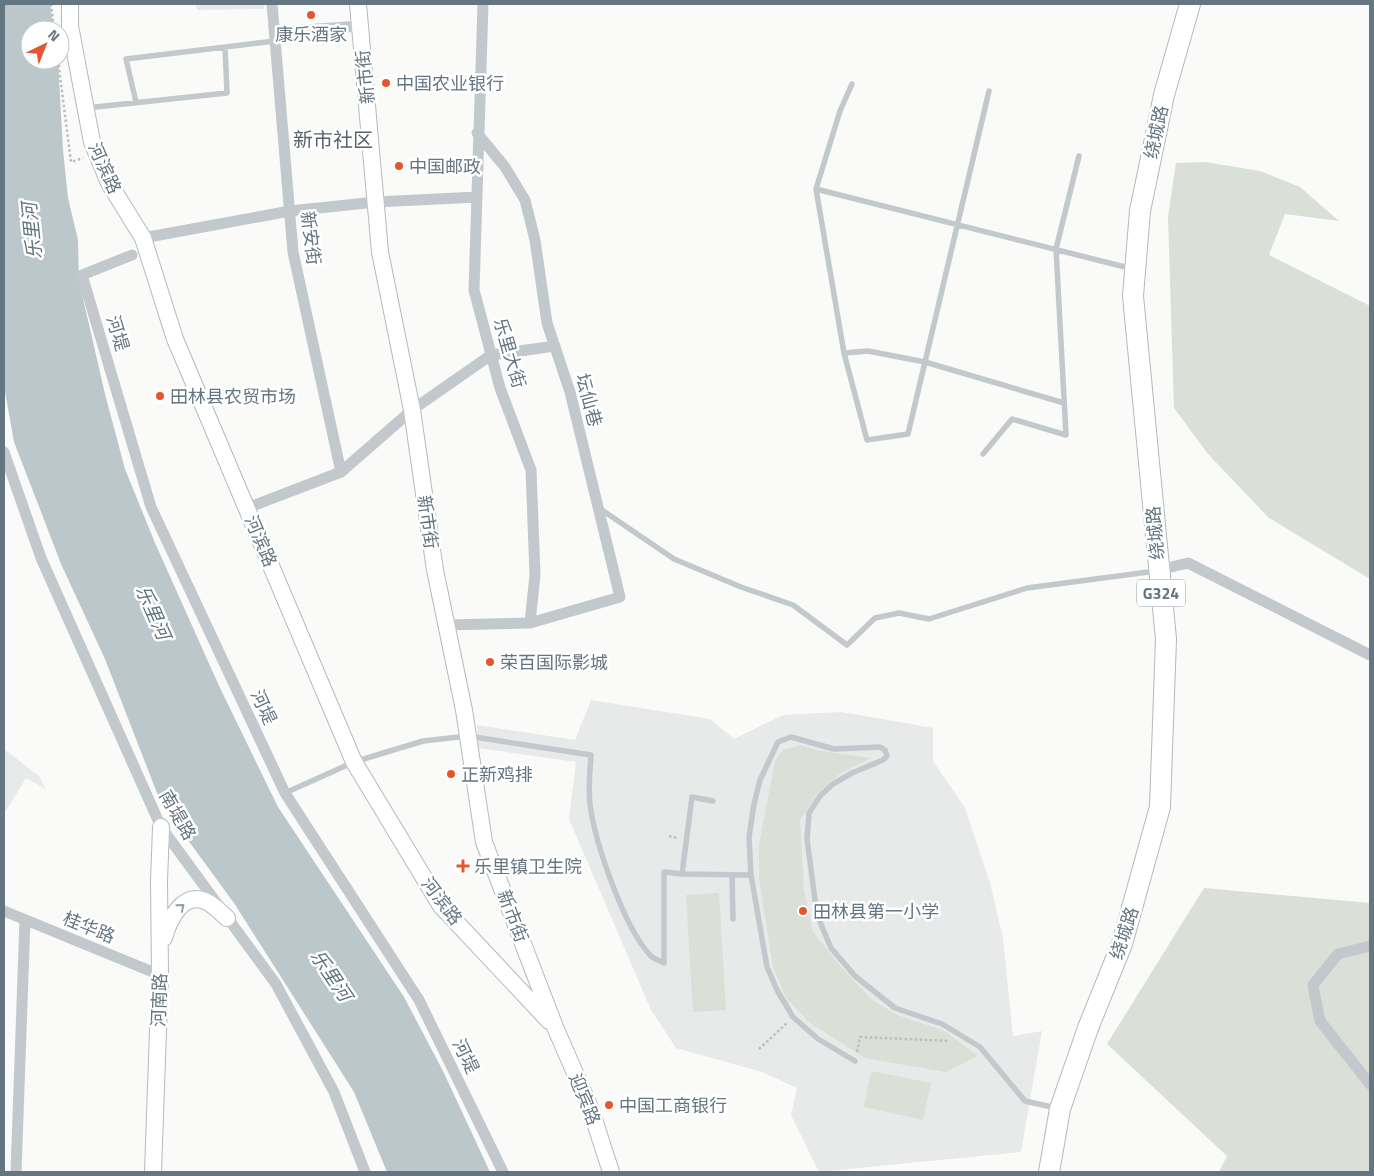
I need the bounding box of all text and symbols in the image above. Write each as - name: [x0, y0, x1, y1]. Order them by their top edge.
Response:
- marker: 康乐酒家: [305, 9, 317, 21]
- north arrow: [20, 20, 70, 70]
- place label: 康乐酒家: [275, 21, 347, 48]
- text: N: [43, 24, 65, 46]
- street label: 新市街: [349, 49, 381, 105]
- place label: 中国农业银行: [396, 70, 504, 97]
- marker: 中国农业银行: [380, 77, 392, 89]
- street label: 绕城路: [1137, 103, 1175, 161]
- district label: 新市社区: [293, 124, 373, 155]
- street label: 河滨路: [82, 138, 128, 198]
- place label: 中国邮政: [409, 153, 481, 180]
- marker: 中国邮政: [393, 160, 405, 172]
- water label: 乐里河: [13, 197, 48, 261]
- street label: 新安街: [294, 210, 328, 266]
- street label: 河堤: [100, 312, 136, 354]
- street label: 乐里大街: [487, 315, 533, 391]
- street label: 坛仙巷: [569, 370, 609, 430]
- place label: 田林县农贸市场: [170, 383, 296, 410]
- marker: 田林县农贸市场: [154, 390, 166, 402]
- street label: 新市街: [411, 493, 445, 551]
- street label: 绕城路: [1139, 505, 1171, 561]
- street label: 河滨路: [238, 511, 284, 571]
- water label: 乐里河: [129, 580, 180, 648]
- road number: G324: [1137, 580, 1185, 606]
- place label: 荣百国际影城: [500, 649, 608, 676]
- marker: 荣百国际影城: [484, 656, 496, 668]
- street label: 河堤: [244, 685, 284, 729]
- place label: 正新鸡排: [461, 761, 533, 788]
- marker: 正新鸡排: [445, 768, 457, 780]
- street label: 南堤路: [153, 785, 203, 845]
- place label: 乐里镇卫生院: [474, 853, 582, 880]
- marker: 乐里镇卫生院: [456, 859, 470, 873]
- street label: 河滨路: [415, 871, 469, 931]
- street label: 新市街: [491, 886, 535, 946]
- place label: 田林县第一小学: [813, 898, 939, 925]
- street label: 绕城路: [1103, 903, 1145, 963]
- street label: 桂华路: [59, 904, 119, 950]
- one-way arrow: [176, 904, 185, 913]
- marker: 田林县第一小学: [797, 905, 809, 917]
- water label: 乐里河: [304, 943, 362, 1010]
- street label: 河南路: [145, 973, 173, 1027]
- street label: 河堤: [446, 1034, 486, 1078]
- street label: 迎宾路: [562, 1069, 608, 1129]
- place label: 中国工商银行: [619, 1092, 727, 1119]
- marker: 中国工商银行: [603, 1099, 615, 1111]

